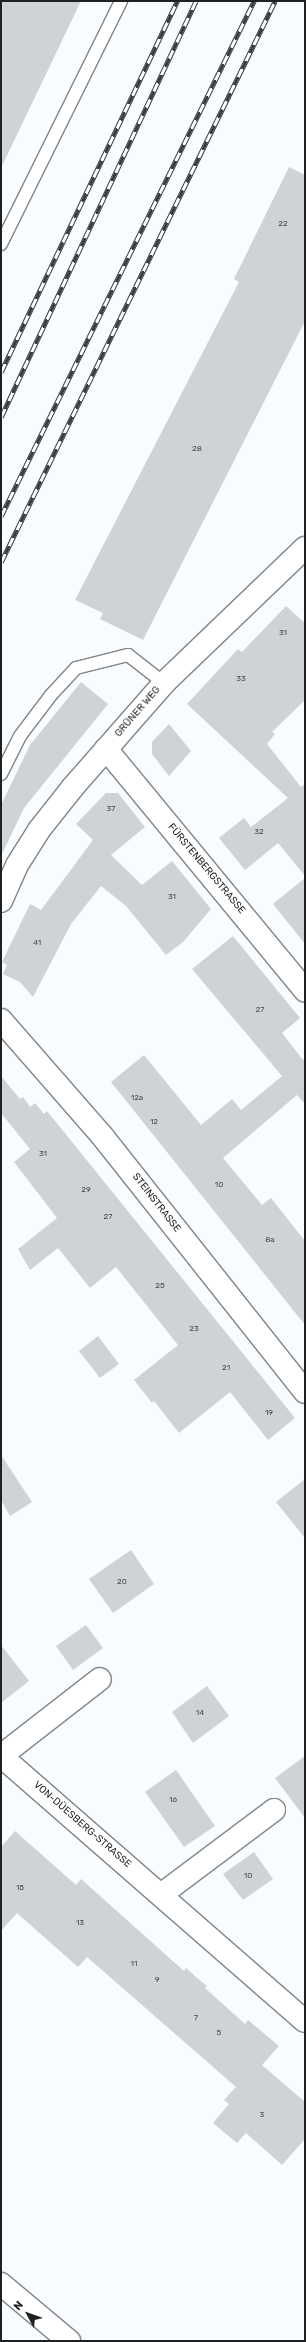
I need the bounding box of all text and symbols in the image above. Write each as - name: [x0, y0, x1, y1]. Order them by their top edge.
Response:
- house number: 22: [278, 219, 288, 229]
- house number: 28: [192, 444, 202, 454]
- house number: 31: [279, 628, 287, 638]
- house number: 33: [236, 674, 246, 684]
- street label: GRÜNER WEG: [113, 684, 163, 740]
- house number: 37: [107, 804, 115, 814]
- street label: FÜRSTENBERGSTRASSE: [165, 821, 247, 917]
- house number: 32: [254, 827, 264, 837]
- house number: 31: [168, 892, 176, 902]
- house number: 41: [33, 938, 41, 948]
- house number: 27: [256, 1005, 264, 1015]
- house number: 12a: [131, 1093, 143, 1103]
- house number: 12: [150, 1117, 158, 1127]
- house number: 31: [39, 1149, 47, 1159]
- street label: STEINSTRASSE: [129, 1171, 183, 1235]
- house number: 10: [215, 1180, 223, 1190]
- house number: 29: [81, 1185, 91, 1195]
- house number: 27: [104, 1212, 112, 1222]
- house number: 8a: [265, 1235, 275, 1245]
- house number: 25: [155, 1281, 165, 1291]
- house number: 23: [189, 1324, 199, 1334]
- house number: 21: [222, 1363, 230, 1373]
- house number: 19: [265, 1408, 273, 1418]
- house number: 20: [117, 1577, 127, 1587]
- house number: 14: [196, 1708, 204, 1718]
- street label: VON-DÜESBERG-STRASSE: [31, 1779, 133, 1871]
- house number: 16: [169, 1795, 177, 1805]
- house number: 10: [244, 1871, 252, 1881]
- house number: 15: [16, 1883, 24, 1893]
- house number: 13: [76, 1918, 84, 1928]
- house number: 11: [131, 1959, 137, 1969]
- house number: 9: [155, 1975, 159, 1985]
- house number: 7: [194, 2013, 198, 2023]
- house number: 5: [217, 2028, 221, 2038]
- house number: 3: [260, 2110, 264, 2120]
- north arrow: [8, 2294, 48, 2334]
- text: N: [11, 2299, 26, 2313]

